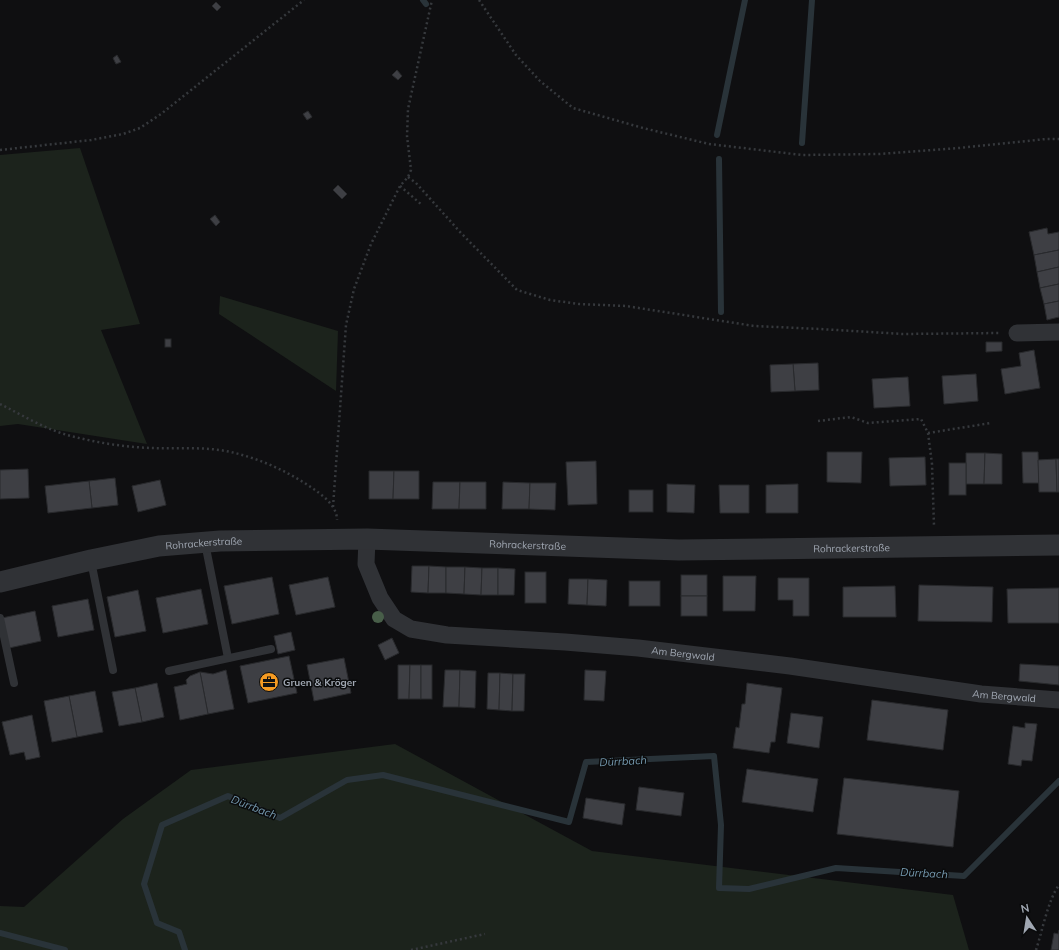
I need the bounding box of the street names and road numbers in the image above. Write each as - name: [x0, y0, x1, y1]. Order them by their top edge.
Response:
- street label: Rohrackerstraße: [165, 534, 242, 552]
- street label: Rohrackerstraße: [489, 537, 566, 553]
- street label: Rohrackerstraße: [813, 541, 890, 555]
- street label: Am Bergwald: [651, 643, 715, 664]
- street label: Am Bergwald: [972, 686, 1036, 705]

